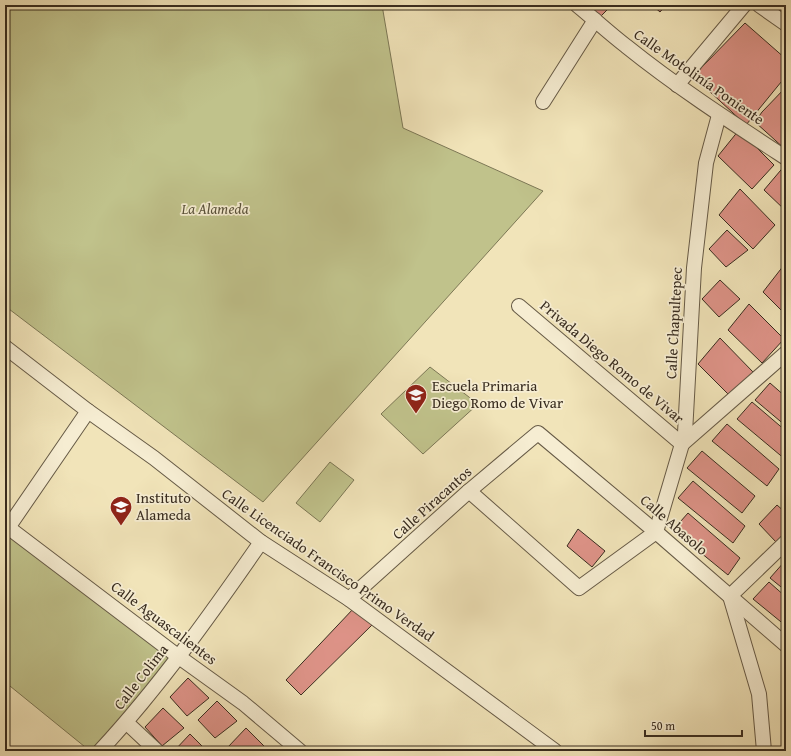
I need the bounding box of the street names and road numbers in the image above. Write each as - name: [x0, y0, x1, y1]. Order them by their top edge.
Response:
- street label: Calle Motolinía Poniente: [630, 24, 769, 130]
- street label: Calle Chapultepec: [660, 266, 687, 380]
- street label: Privada Diego Romo de Vivar: [536, 295, 689, 428]
- street label: Calle Piracantos: [387, 461, 476, 544]
- street label: Calle Licenciado Francisco Primo Verdad: [218, 483, 439, 646]
- street label: Calle Abasolo: [636, 489, 713, 560]
- street label: Calle Aguascalientes: [107, 576, 222, 669]
- street label: Calle Colima: [108, 640, 173, 714]

